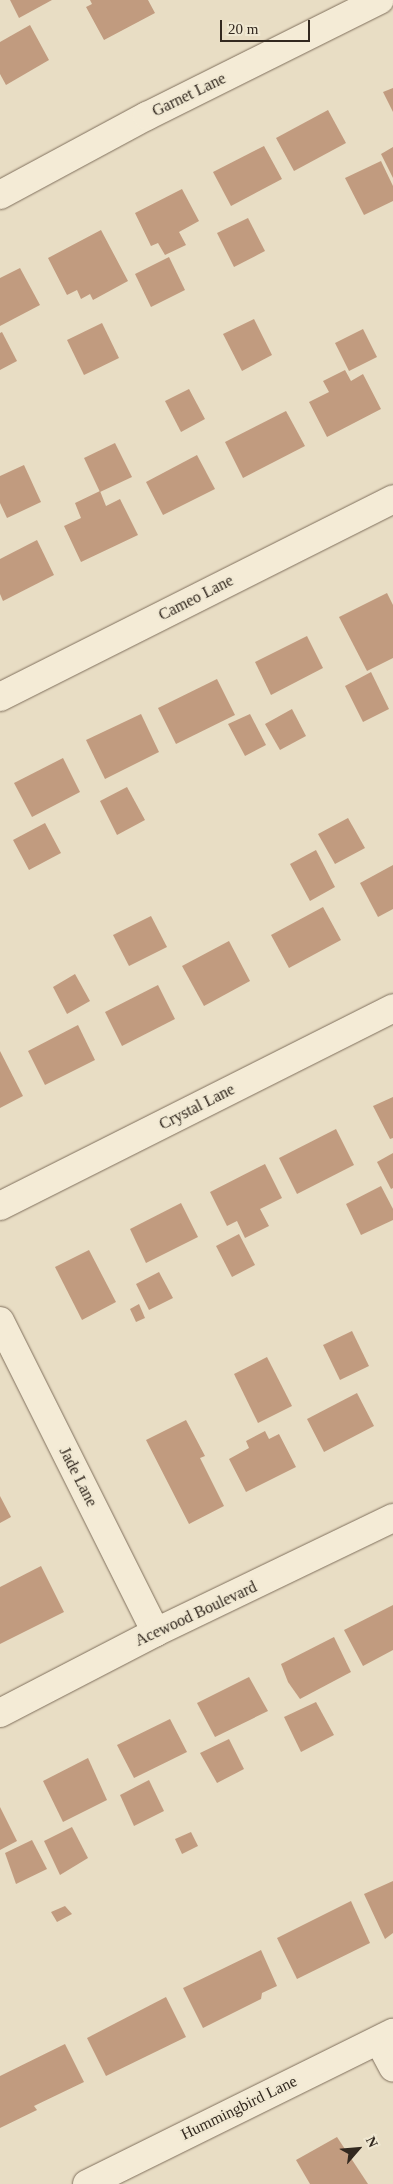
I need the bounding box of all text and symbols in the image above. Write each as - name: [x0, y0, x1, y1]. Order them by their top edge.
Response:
- scale bar: [223, 10, 313, 42]
- text: 20 m: [228, 21, 258, 37]
- street label: Garnet Lane: [149, 69, 229, 121]
- street label: Cameo Lane: [155, 571, 237, 625]
- street label: Crystal Lane: [156, 1080, 238, 1134]
- street label: Jade Lane: [55, 1444, 101, 1510]
- street label: Acewood Boulevard: [132, 1577, 260, 1651]
- street label: Hummingbird Lane: [178, 2072, 300, 2144]
- north arrow: [333, 2124, 383, 2174]
- text: N: [363, 2134, 381, 2150]

